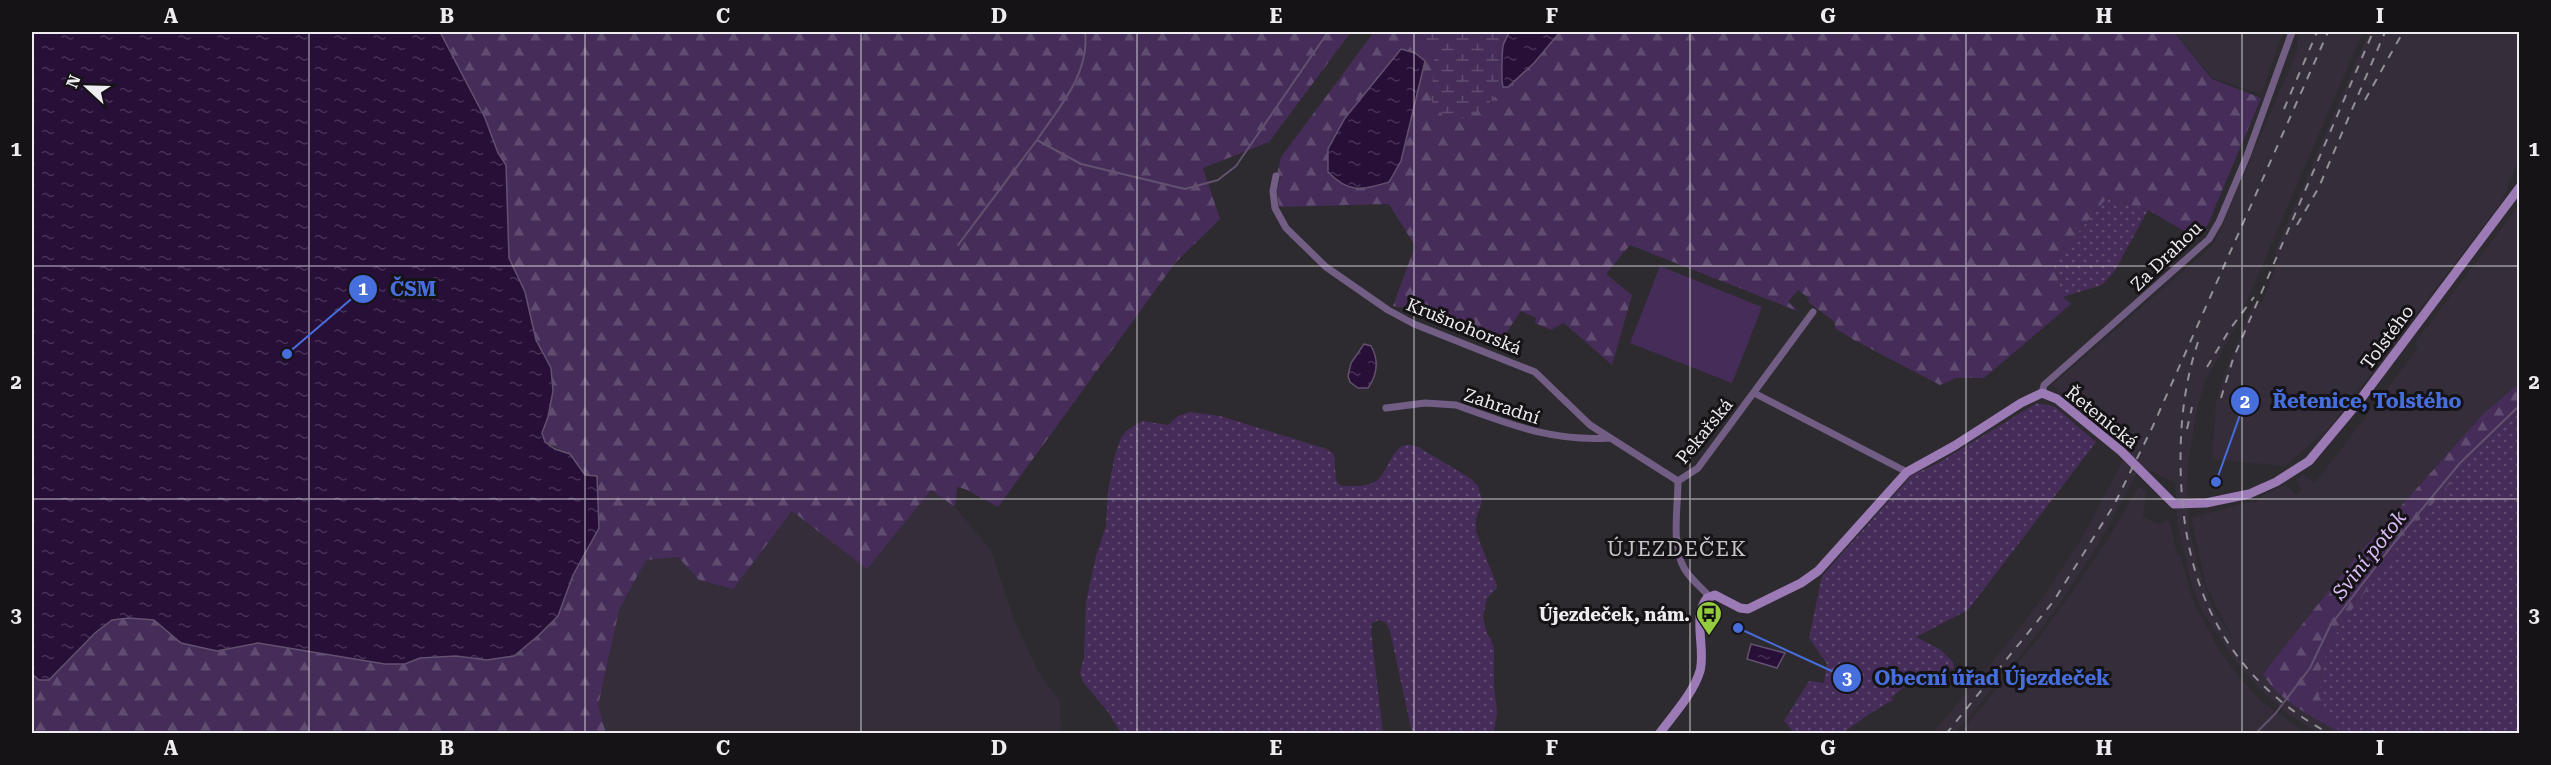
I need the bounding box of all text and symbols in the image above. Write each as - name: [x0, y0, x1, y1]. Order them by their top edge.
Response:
- text: A: [164, 4, 179, 28]
- text: B: [440, 4, 454, 28]
- text: C: [716, 4, 730, 28]
- text: D: [991, 4, 1007, 28]
- text: E: [1270, 4, 1283, 28]
- text: F: [1546, 4, 1558, 28]
- text: G: [1820, 4, 1836, 28]
- text: H: [2096, 4, 2112, 28]
- text: I: [2376, 4, 2384, 28]
- north arrow: [57, 57, 117, 117]
- text: N: [62, 72, 85, 91]
- text: 1: [10, 137, 22, 161]
- text: 1: [2528, 137, 2540, 161]
- street label: Za Drahou: [2126, 217, 2206, 295]
- callout: ČSM: [348, 270, 448, 308]
- text: ČSM: [390, 276, 436, 301]
- text: 1: [358, 278, 368, 299]
- street label: Krušnohorská: [1403, 293, 1525, 359]
- street label: Tolstého: [2356, 301, 2418, 373]
- text: 2: [10, 370, 22, 394]
- text: 2: [2528, 370, 2540, 394]
- street label: Řetenická: [2062, 382, 2142, 453]
- callout: Řetenice, Tolstého: [2230, 382, 2473, 420]
- street label: Zahradní: [1461, 384, 1543, 428]
- text: Řetenice, Tolstého: [2273, 389, 2462, 413]
- text: 2: [2240, 391, 2250, 412]
- street label: Pekařská: [1671, 394, 1737, 468]
- water label: Sviní potok: [2326, 506, 2411, 605]
- district label: ÚJEZDEČEK: [1607, 536, 1747, 561]
- bus stop icon: Újezdeček, nám.: [1694, 599, 1724, 637]
- text: 3: [10, 603, 22, 627]
- place label: Újezdeček, nám.: [1539, 603, 1690, 625]
- text: 3: [2528, 603, 2540, 627]
- callout: Obecní úřad Újezdeček: [1832, 659, 2122, 697]
- text: Obecní úřad Újezdeček: [1874, 665, 2110, 690]
- text: 3: [1842, 667, 1852, 688]
- text: A: [164, 736, 179, 760]
- text: B: [440, 736, 454, 760]
- text: C: [716, 736, 730, 760]
- text: D: [991, 736, 1007, 760]
- text: E: [1270, 736, 1283, 760]
- text: F: [1546, 736, 1558, 760]
- text: G: [1820, 736, 1836, 760]
- text: H: [2096, 736, 2112, 760]
- text: I: [2376, 736, 2384, 760]

